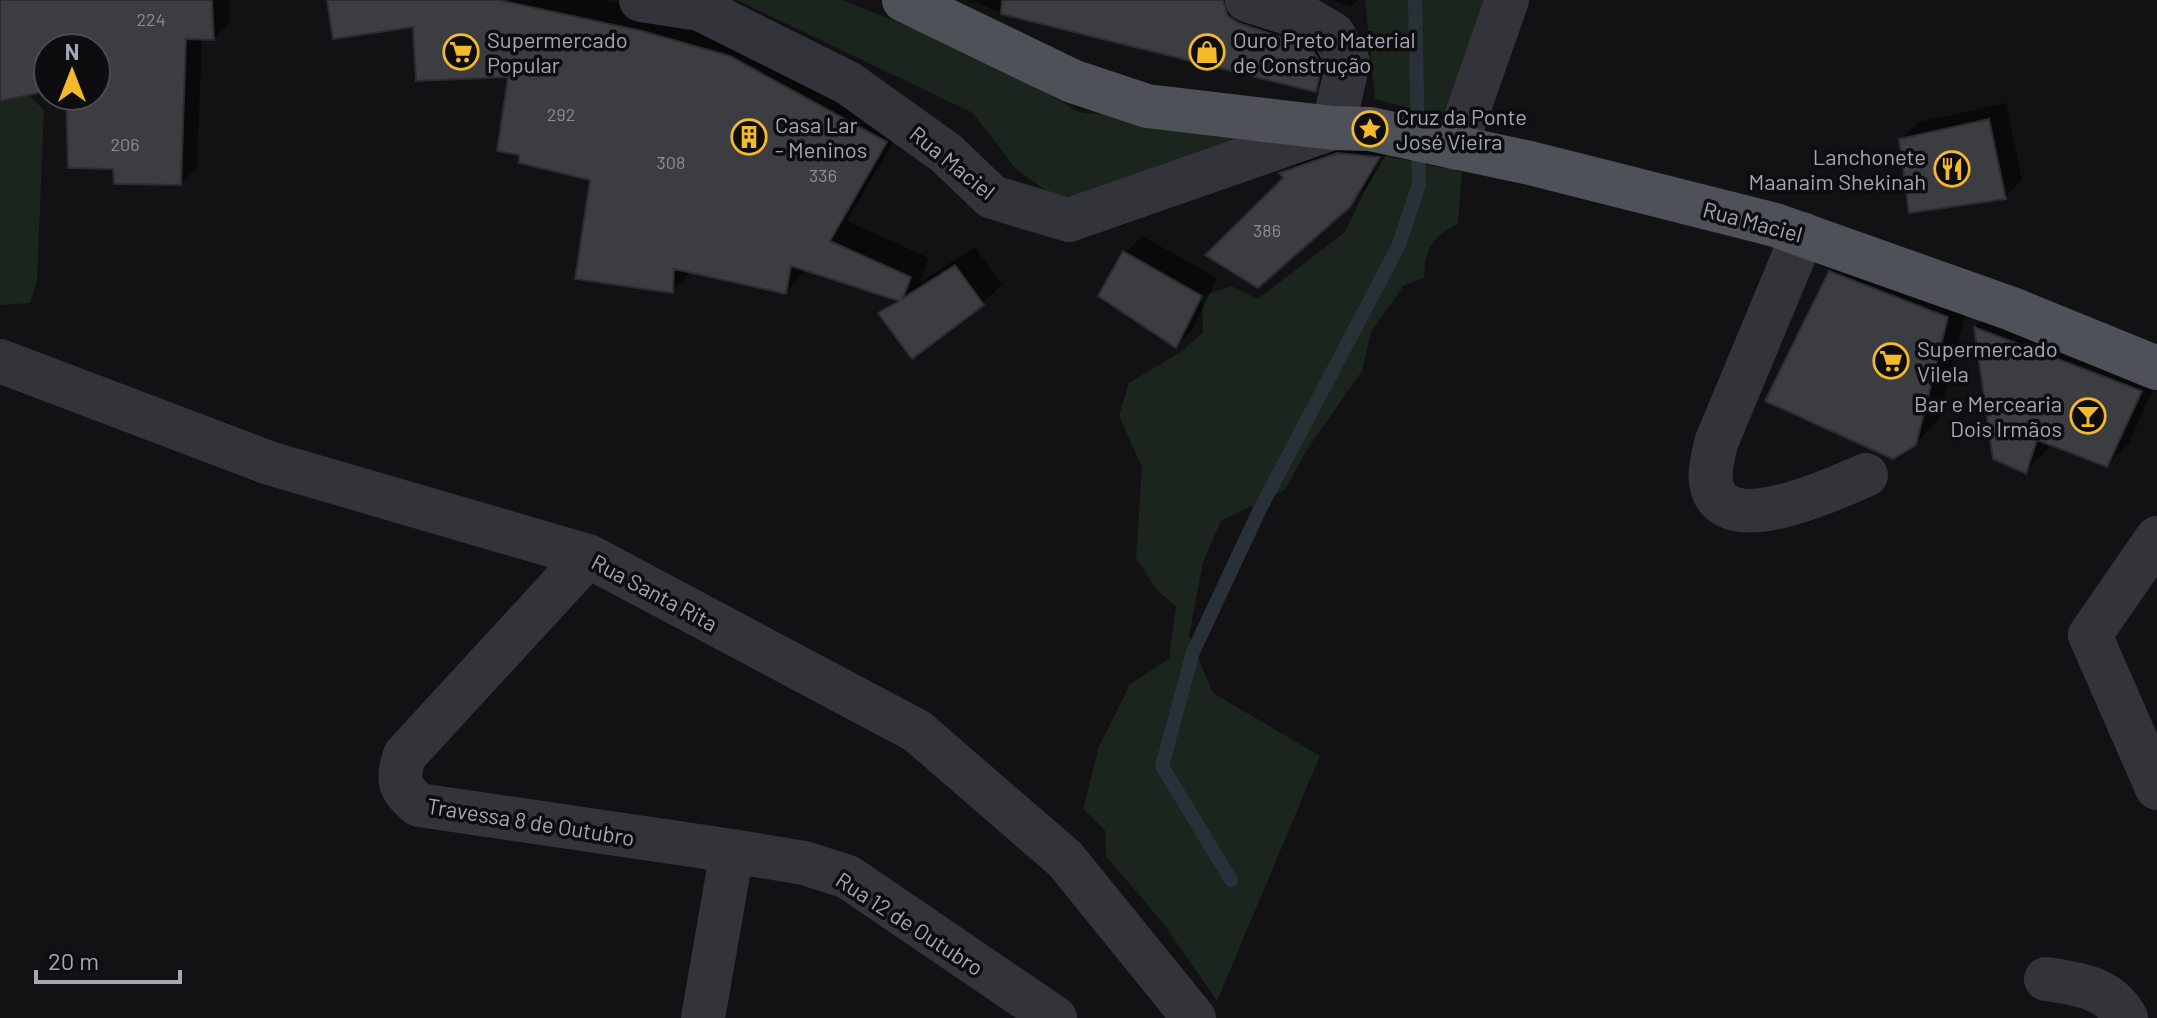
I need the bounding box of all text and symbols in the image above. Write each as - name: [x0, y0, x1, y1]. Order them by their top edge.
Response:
- house number: 224: [136, 8, 166, 30]
- place label: Supermercado Popular: [487, 26, 628, 77]
- place label: Ouro Preto Material de Construção: [1233, 26, 1416, 77]
- north arrow: [32, 32, 112, 112]
- supermarket icon: Supermercado Popular: [442, 33, 480, 71]
- shop icon: Ouro Preto Material de Construção: [1188, 33, 1226, 71]
- text: N: [65, 38, 79, 64]
- house number: 292: [547, 103, 575, 125]
- place label: Cruz da Ponte José Vieira: [1396, 103, 1527, 154]
- place icon: Cruz da Ponte José Vieira: [1351, 110, 1389, 148]
- place label: Casa Lar - Meninos: [775, 111, 867, 162]
- building icon: Casa Lar - Meninos: [730, 118, 768, 156]
- street label: Rua Maciel: [905, 120, 1001, 204]
- house number: 206: [110, 133, 140, 155]
- place label: Lanchonete Maanaim Shekinah: [1749, 143, 1926, 194]
- restaurant icon: Lanchonete Maanaim Shekinah: [1933, 150, 1971, 188]
- house number: 308: [657, 151, 685, 173]
- house number: 336: [809, 164, 837, 186]
- street label: Rua Maciel: [1701, 195, 1805, 247]
- house number: 386: [1253, 219, 1281, 241]
- place label: Supermercado Vilela: [1917, 335, 2058, 386]
- supermarket icon: Supermercado Vilela: [1872, 342, 1910, 380]
- place label: Bar e Mercearia Dois Irmãos: [1914, 390, 2062, 441]
- bar icon: Bar e Mercearia Dois Irmãos: [2069, 397, 2107, 435]
- street label: Rua Santa Rita: [588, 548, 722, 636]
- street label: Travessa 8 de Outubro: [425, 792, 637, 850]
- street label: Rua 12 de Outubro: [832, 866, 988, 980]
- scale bar: [36, 934, 180, 984]
- text: 20 m: [48, 946, 99, 975]

